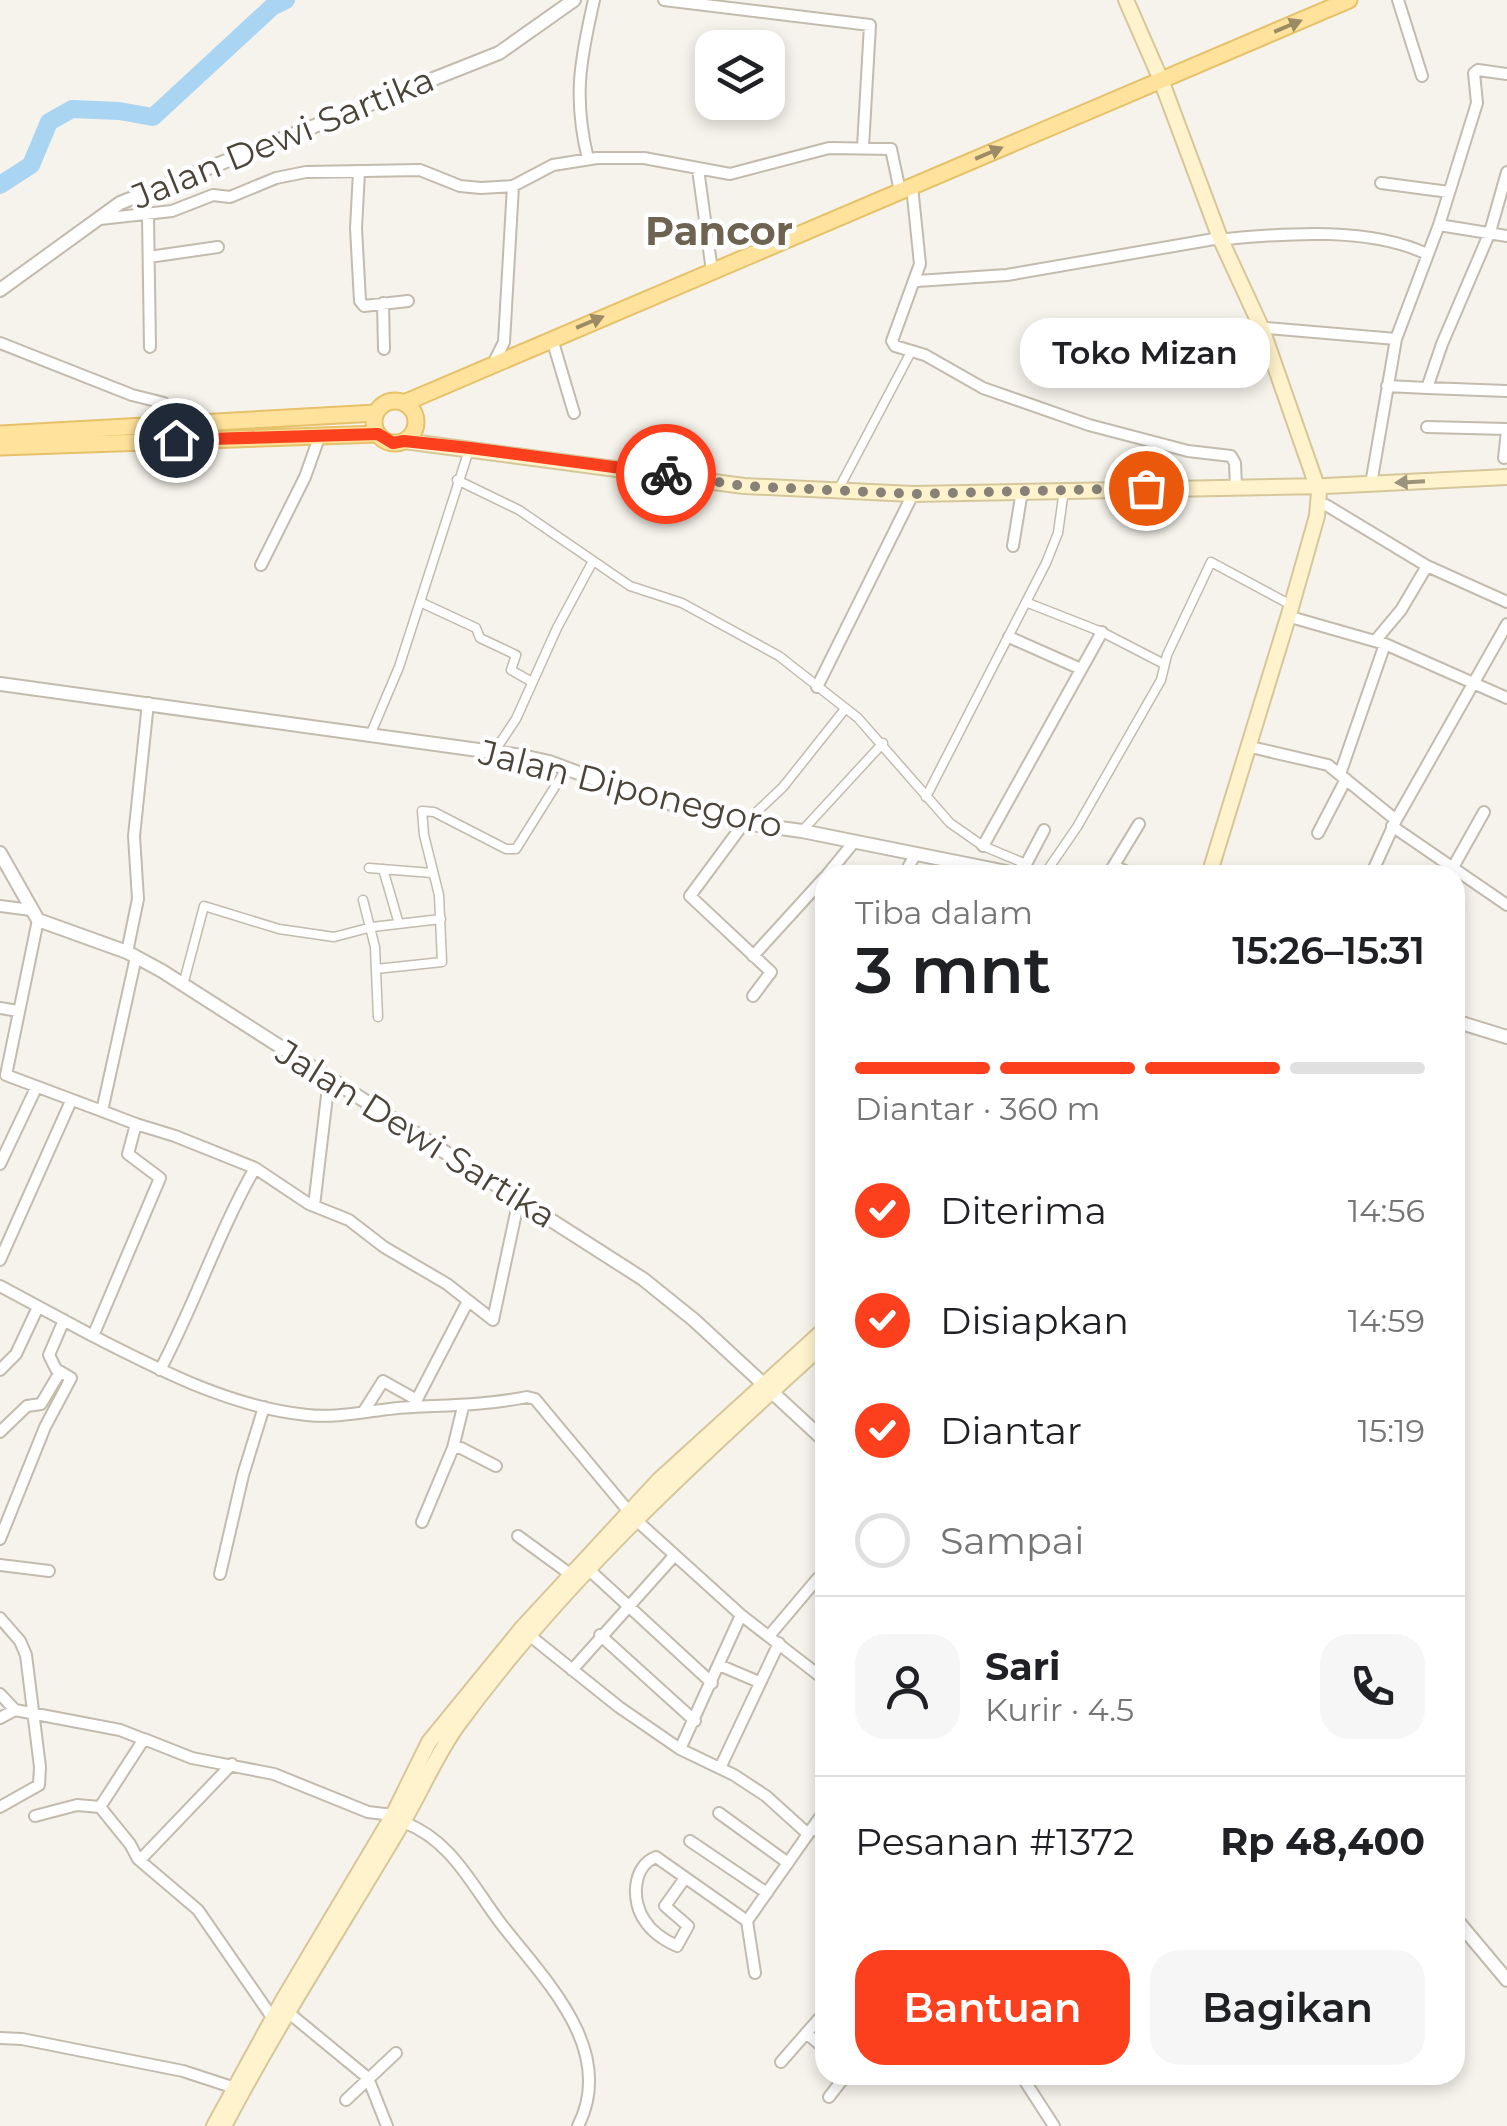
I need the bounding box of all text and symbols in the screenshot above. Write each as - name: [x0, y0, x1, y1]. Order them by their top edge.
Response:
- one-way arrow: [1274, 18, 1303, 34]
- map controls: [695, 30, 785, 120]
- button: layers: [695, 30, 785, 120]
- street label: Jalan Dewi Sartika: [125, 57, 440, 218]
- one-way arrow: [974, 145, 1004, 161]
- district label: Pancor: [645, 206, 793, 255]
- one-way arrow: [575, 314, 605, 330]
- callout: Toko Mizan: [1021, 318, 1271, 388]
- text: Toko Mizan: [1052, 333, 1238, 372]
- pin: [134, 398, 219, 483]
- icon: home: [149, 413, 204, 468]
- courier: [616, 424, 716, 524]
- pin: [1104, 446, 1189, 531]
- icon: bike: [639, 447, 694, 502]
- icon: bag: [1119, 461, 1174, 516]
- one-way arrow: [1393, 474, 1425, 490]
- street label: Jalan Diponegoro: [474, 730, 787, 847]
- text: Tiba dalam: [855, 893, 1033, 932]
- text: 15:26–15:31: [1232, 927, 1425, 974]
- text: 3 mnt: [855, 930, 1051, 1009]
- street label: Jalan Dewi Sartika: [268, 1030, 564, 1237]
- text: Diantar · 360 m: [855, 1089, 1101, 1128]
- icon: check: [855, 1183, 910, 1238]
- text: Diterima: [940, 1187, 1107, 1234]
- text: 14:56: [1348, 1191, 1425, 1230]
- icon: check: [855, 1293, 910, 1348]
- text: Disiapkan: [940, 1297, 1129, 1344]
- text: 14:59: [1348, 1301, 1425, 1340]
- icon: check: [855, 1403, 910, 1458]
- text: Diantar: [940, 1407, 1082, 1454]
- text: 15:19: [1358, 1411, 1425, 1450]
- text: Sampai: [940, 1517, 1084, 1564]
- button: person: [855, 1634, 960, 1739]
- button: phone: [1320, 1634, 1425, 1739]
- text: Sari: [985, 1643, 1060, 1690]
- text: Kurir · 4.5: [985, 1690, 1134, 1729]
- text: Pesanan #1372: [855, 1818, 1135, 1865]
- text: Rp 48,400: [1220, 1818, 1425, 1865]
- button: Bantuan: [855, 1950, 1130, 2065]
- button: Bagikan: [1150, 1950, 1425, 2065]

